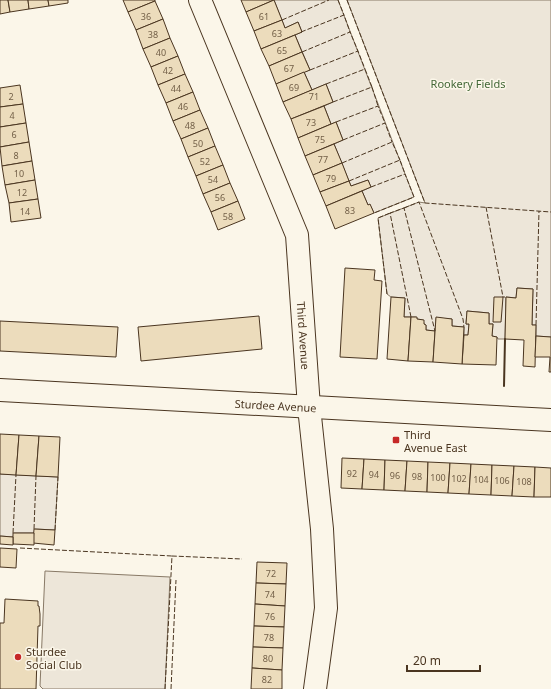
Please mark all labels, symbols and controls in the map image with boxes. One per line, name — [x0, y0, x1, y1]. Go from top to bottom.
house number: 36 — [141, 10, 151, 23]
house number: 61 — [259, 10, 269, 23]
house number: 63 — [272, 27, 282, 40]
house number: 38 — [148, 28, 158, 41]
house number: 65 — [277, 44, 287, 57]
house number: 40 — [156, 46, 166, 59]
house number: 67 — [284, 62, 294, 75]
house number: 42 — [163, 64, 173, 77]
park label: Rookery Fields — [431, 76, 505, 91]
house number: 69 — [289, 81, 299, 94]
house number: 44 — [171, 82, 181, 95]
house number: 2 — [8, 90, 14, 103]
house number: 71 — [309, 90, 319, 103]
house number: 46 — [178, 100, 188, 113]
house number: 4 — [9, 109, 15, 122]
house number: 73 — [306, 116, 316, 129]
house number: 48 — [185, 119, 195, 132]
house number: 6 — [11, 128, 17, 141]
house number: 75 — [315, 133, 325, 146]
house number: 50 — [193, 137, 203, 150]
house number: 8 — [13, 149, 19, 162]
house number: 77 — [318, 153, 328, 166]
house number: 52 — [200, 155, 210, 168]
house number: 10 — [14, 167, 24, 180]
house number: 79 — [326, 172, 336, 185]
house number: 54 — [208, 173, 218, 186]
house number: 12 — [17, 186, 27, 199]
house number: 56 — [215, 191, 225, 204]
house number: 83 — [345, 204, 355, 217]
house number: 14 — [20, 205, 30, 218]
house number: 58 — [223, 210, 233, 223]
street label: Third Avenue — [294, 301, 314, 370]
street label: Sturdee Avenue — [234, 395, 317, 415]
place label: Third Avenue East — [404, 427, 467, 455]
marker: Third Avenue East — [391, 435, 401, 445]
house number: 92 — [347, 467, 357, 480]
house number: 94 — [369, 468, 379, 481]
house number: 96 — [390, 469, 400, 482]
house number: 98 — [412, 470, 422, 483]
house number: 100 — [430, 471, 446, 484]
house number: 102 — [451, 472, 467, 485]
house number: 104 — [473, 473, 489, 486]
house number: 106 — [494, 474, 510, 487]
house number: 108 — [516, 475, 532, 488]
house number: 72 — [266, 567, 276, 580]
house number: 74 — [265, 588, 275, 601]
house number: 76 — [265, 610, 275, 623]
house number: 78 — [264, 631, 274, 644]
place label: Sturdee Social Club — [26, 644, 82, 672]
scale bar — [407, 647, 480, 673]
marker: Sturdee Social Club — [13, 652, 23, 662]
house number: 80 — [263, 652, 273, 665]
text: 20 m — [413, 652, 441, 669]
house number: 82 — [262, 673, 272, 686]

